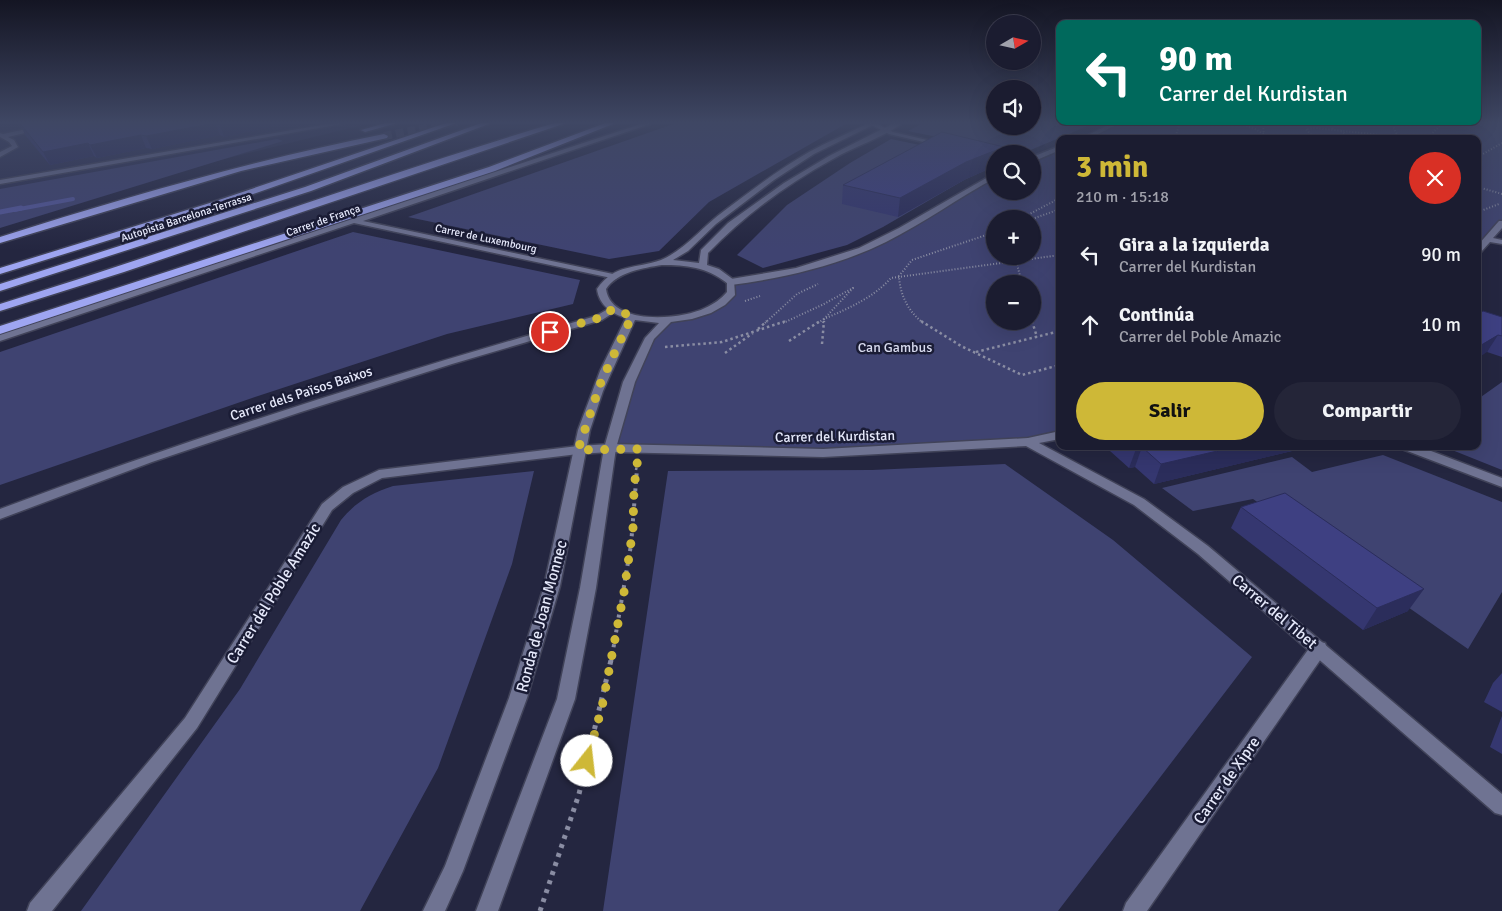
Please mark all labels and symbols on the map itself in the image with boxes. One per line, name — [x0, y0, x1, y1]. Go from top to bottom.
north arrow — [986, 15, 1041, 70]
street label: Autopista Barcelona-Terrassa — [119, 190, 254, 245]
street label: Carrer de França — [284, 202, 362, 239]
street label: Carrer de Luxembourg — [434, 221, 538, 256]
pin — [529, 311, 571, 353]
park label: Can Gambus — [858, 339, 932, 356]
street label: Carrer dels Països Baixos — [228, 362, 374, 425]
street label: Carrer del Kurdistan — [775, 427, 895, 446]
street label: Carrer del Poble Amazic — [222, 519, 325, 668]
street label: Ronda de Joan Monnec — [512, 538, 572, 695]
street label: Carrer del Tibet — [1228, 570, 1322, 654]
street label: Carrer de Xipre — [1189, 733, 1264, 828]
position arrow — [560, 734, 612, 786]

